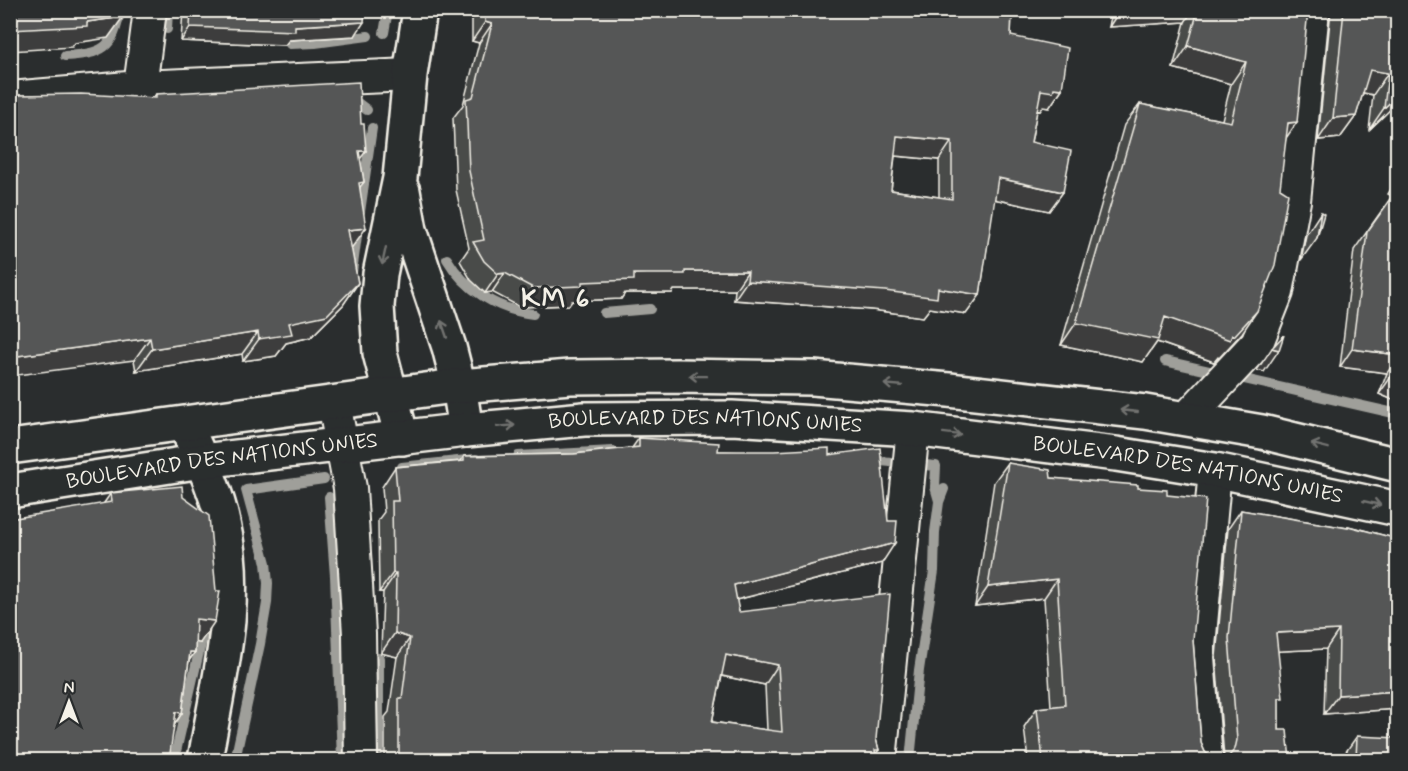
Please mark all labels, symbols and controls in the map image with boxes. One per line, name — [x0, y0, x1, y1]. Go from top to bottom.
one-way arrow — [378, 245, 389, 265]
district label: KM 6 — [521, 282, 591, 317]
one-way arrow — [437, 320, 448, 339]
one-way arrow — [689, 370, 709, 382]
one-way arrow — [884, 379, 903, 390]
street label: BOULEVARD DES NATIONS UNIES — [547, 404, 863, 440]
one-way arrow — [1119, 405, 1139, 416]
one-way arrow — [495, 420, 515, 431]
street label: BOULEVARD DES NATIONS UNIES — [64, 426, 379, 496]
one-way arrow — [941, 428, 961, 439]
street label: BOULEVARD DES NATIONS UNIES — [1031, 430, 1345, 511]
one-way arrow — [1311, 439, 1330, 451]
one-way arrow — [1362, 498, 1381, 509]
north arrow — [39, 672, 99, 732]
text: N — [64, 678, 74, 699]

